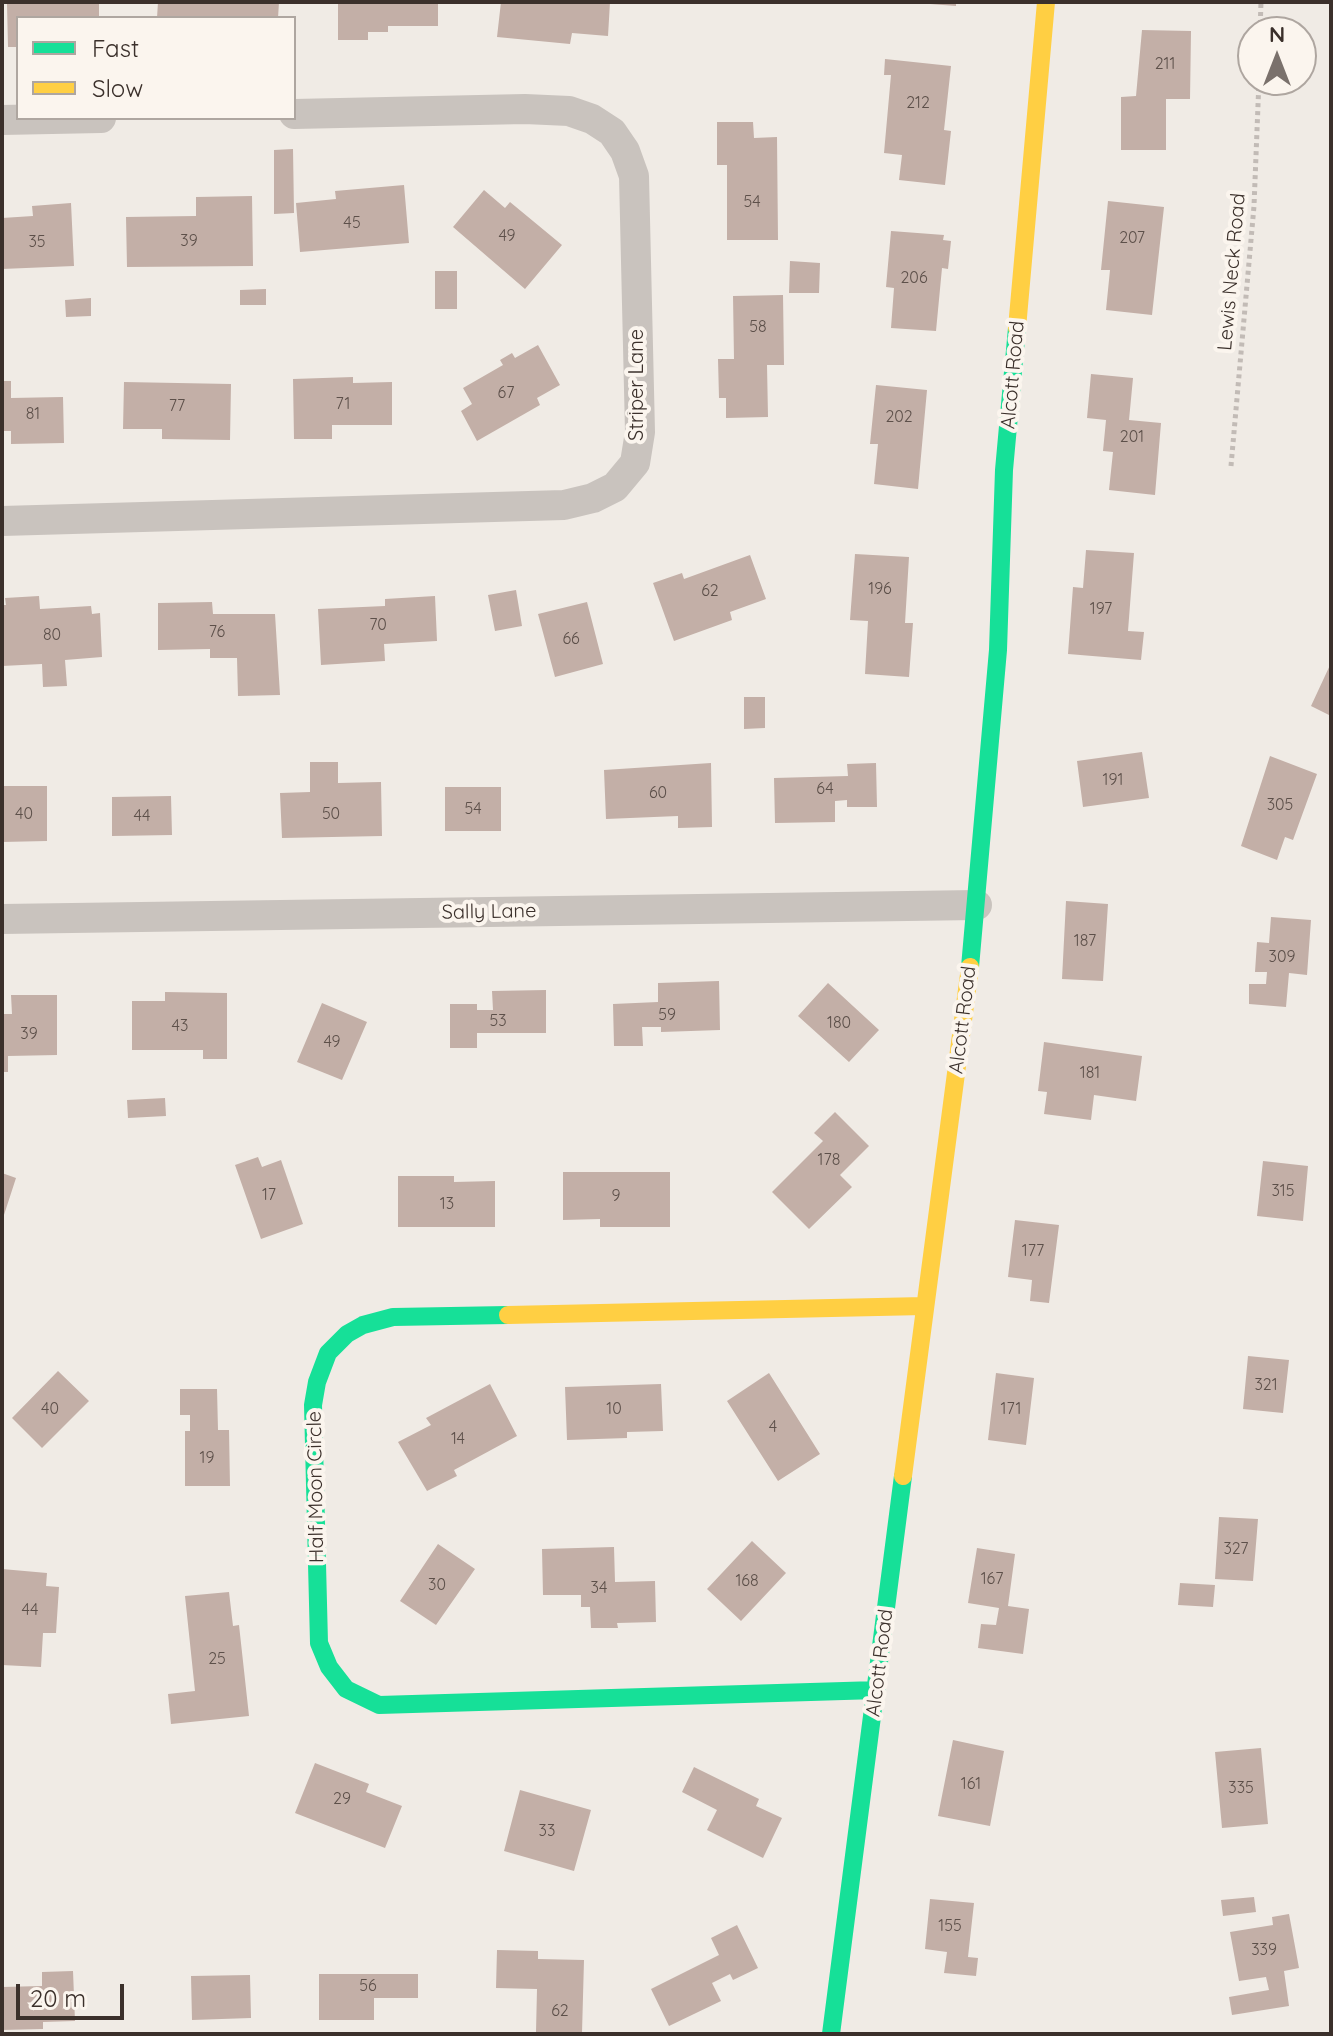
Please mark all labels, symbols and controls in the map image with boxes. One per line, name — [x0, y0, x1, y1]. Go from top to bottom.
legend — [16, 16, 296, 120]
north arrow — [1237, 16, 1317, 96]
text: N — [1269, 20, 1285, 48]
text: Fast — [92, 33, 139, 63]
house number: 211 — [1155, 54, 1175, 74]
text: Slow — [92, 73, 143, 103]
house number: 212 — [906, 93, 930, 113]
house number: 54 — [743, 192, 761, 212]
street label: Lewis Neck Road — [1213, 192, 1251, 352]
house number: 45 — [343, 213, 361, 233]
house number: 49 — [498, 226, 516, 246]
house number: 207 — [1119, 228, 1145, 248]
house number: 39 — [180, 231, 198, 251]
house number: 35 — [28, 232, 46, 252]
house number: 206 — [901, 268, 927, 288]
house number: 58 — [749, 317, 767, 337]
street label: Alcott Road — [996, 320, 1030, 430]
street label: Striper Lane — [625, 329, 649, 441]
house number: 67 — [498, 383, 514, 403]
house number: 71 — [336, 394, 350, 414]
house number: 77 — [169, 396, 185, 416]
house number: 81 — [26, 404, 40, 424]
house number: 202 — [885, 407, 913, 427]
house number: 201 — [1120, 427, 1144, 447]
house number: 196 — [868, 579, 892, 599]
house number: 62 — [701, 581, 719, 601]
house number: 197 — [1090, 599, 1112, 619]
house number: 70 — [369, 615, 387, 635]
house number: 76 — [209, 622, 225, 642]
house number: 80 — [43, 625, 61, 645]
house number: 66 — [562, 629, 580, 649]
house number: 191 — [1103, 770, 1123, 790]
house number: 64 — [816, 779, 834, 799]
house number: 60 — [649, 783, 667, 803]
house number: 305 — [1267, 795, 1293, 815]
house number: 54 — [464, 799, 482, 819]
house number: 40 — [15, 804, 33, 824]
house number: 50 — [322, 804, 340, 824]
house number: 44 — [134, 806, 150, 826]
street label: Sally Lane — [441, 899, 537, 925]
house number: 187 — [1074, 931, 1096, 951]
house number: 309 — [1269, 947, 1295, 967]
street label: Alcott Road — [944, 965, 982, 1075]
house number: 59 — [658, 1005, 676, 1025]
house number: 53 — [489, 1011, 507, 1031]
house number: 180 — [827, 1013, 851, 1033]
house number: 43 — [172, 1016, 188, 1036]
house number: 39 — [20, 1024, 38, 1044]
house number: 49 — [323, 1032, 341, 1052]
house number: 181 — [1080, 1063, 1100, 1083]
house number: 178 — [818, 1150, 840, 1170]
house number: 315 — [1271, 1181, 1295, 1201]
house number: 17 — [262, 1185, 276, 1205]
house number: 9 — [612, 1186, 620, 1206]
house number: 13 — [440, 1194, 454, 1214]
house number: 177 — [1022, 1241, 1044, 1261]
house number: 321 — [1254, 1375, 1278, 1395]
house number: 40 — [41, 1399, 59, 1419]
house number: 10 — [606, 1399, 622, 1419]
house number: 171 — [1001, 1399, 1021, 1419]
street label: Half Moon Circle — [303, 1411, 329, 1563]
house number: 4 — [769, 1417, 777, 1437]
house number: 14 — [451, 1429, 465, 1449]
house number: 19 — [200, 1448, 214, 1468]
house number: 327 — [1223, 1539, 1249, 1559]
house number: 167 — [981, 1569, 1003, 1589]
house number: 168 — [735, 1571, 759, 1591]
house number: 30 — [428, 1575, 446, 1595]
house number: 34 — [591, 1578, 607, 1598]
house number: 44 — [22, 1600, 38, 1620]
street label: Alcott Road — [861, 1608, 899, 1718]
house number: 25 — [208, 1649, 226, 1669]
house number: 161 — [961, 1774, 981, 1794]
house number: 335 — [1228, 1778, 1254, 1798]
house number: 29 — [333, 1789, 351, 1809]
house number: 33 — [539, 1821, 555, 1841]
house number: 155 — [938, 1916, 962, 1936]
house number: 339 — [1251, 1940, 1277, 1960]
scale bar — [20, 1968, 128, 2018]
house number: 56 — [359, 1976, 377, 1996]
text: 20 m — [30, 1983, 86, 2013]
house number: 62 — [551, 2001, 569, 2021]

